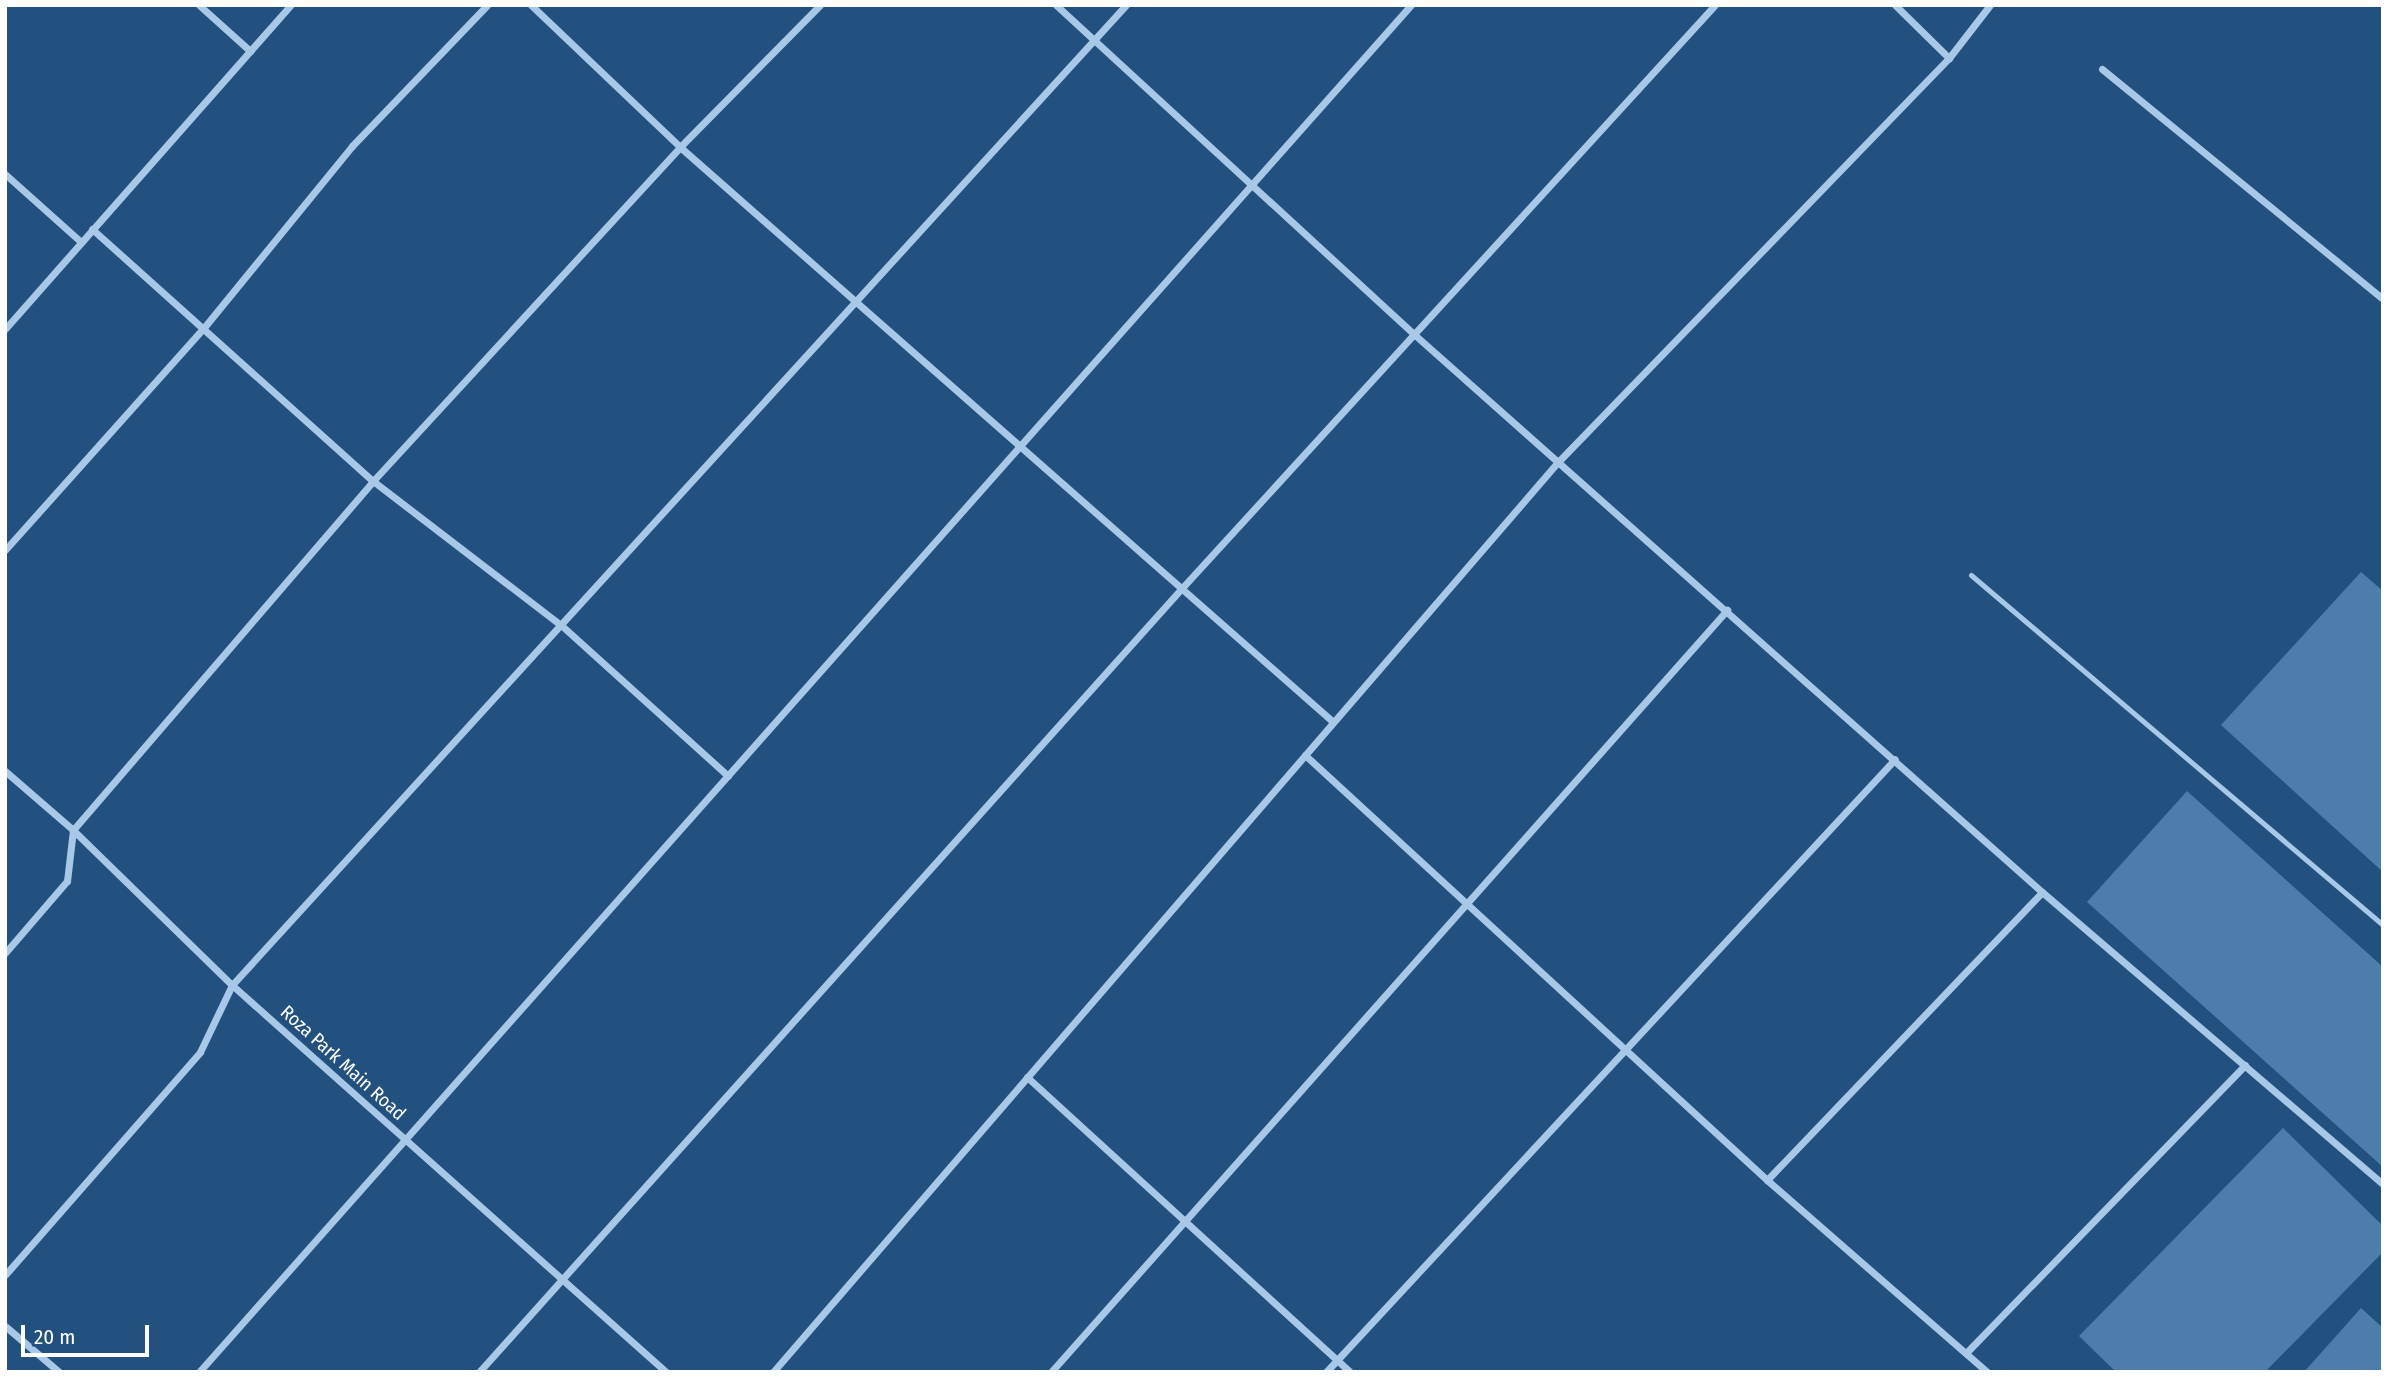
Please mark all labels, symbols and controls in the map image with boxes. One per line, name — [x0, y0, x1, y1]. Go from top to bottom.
street label: Roza Park Main Road — [276, 1001, 410, 1125]
scale bar — [24, 1310, 152, 1354]
text: 20 m — [34, 1324, 75, 1350]

